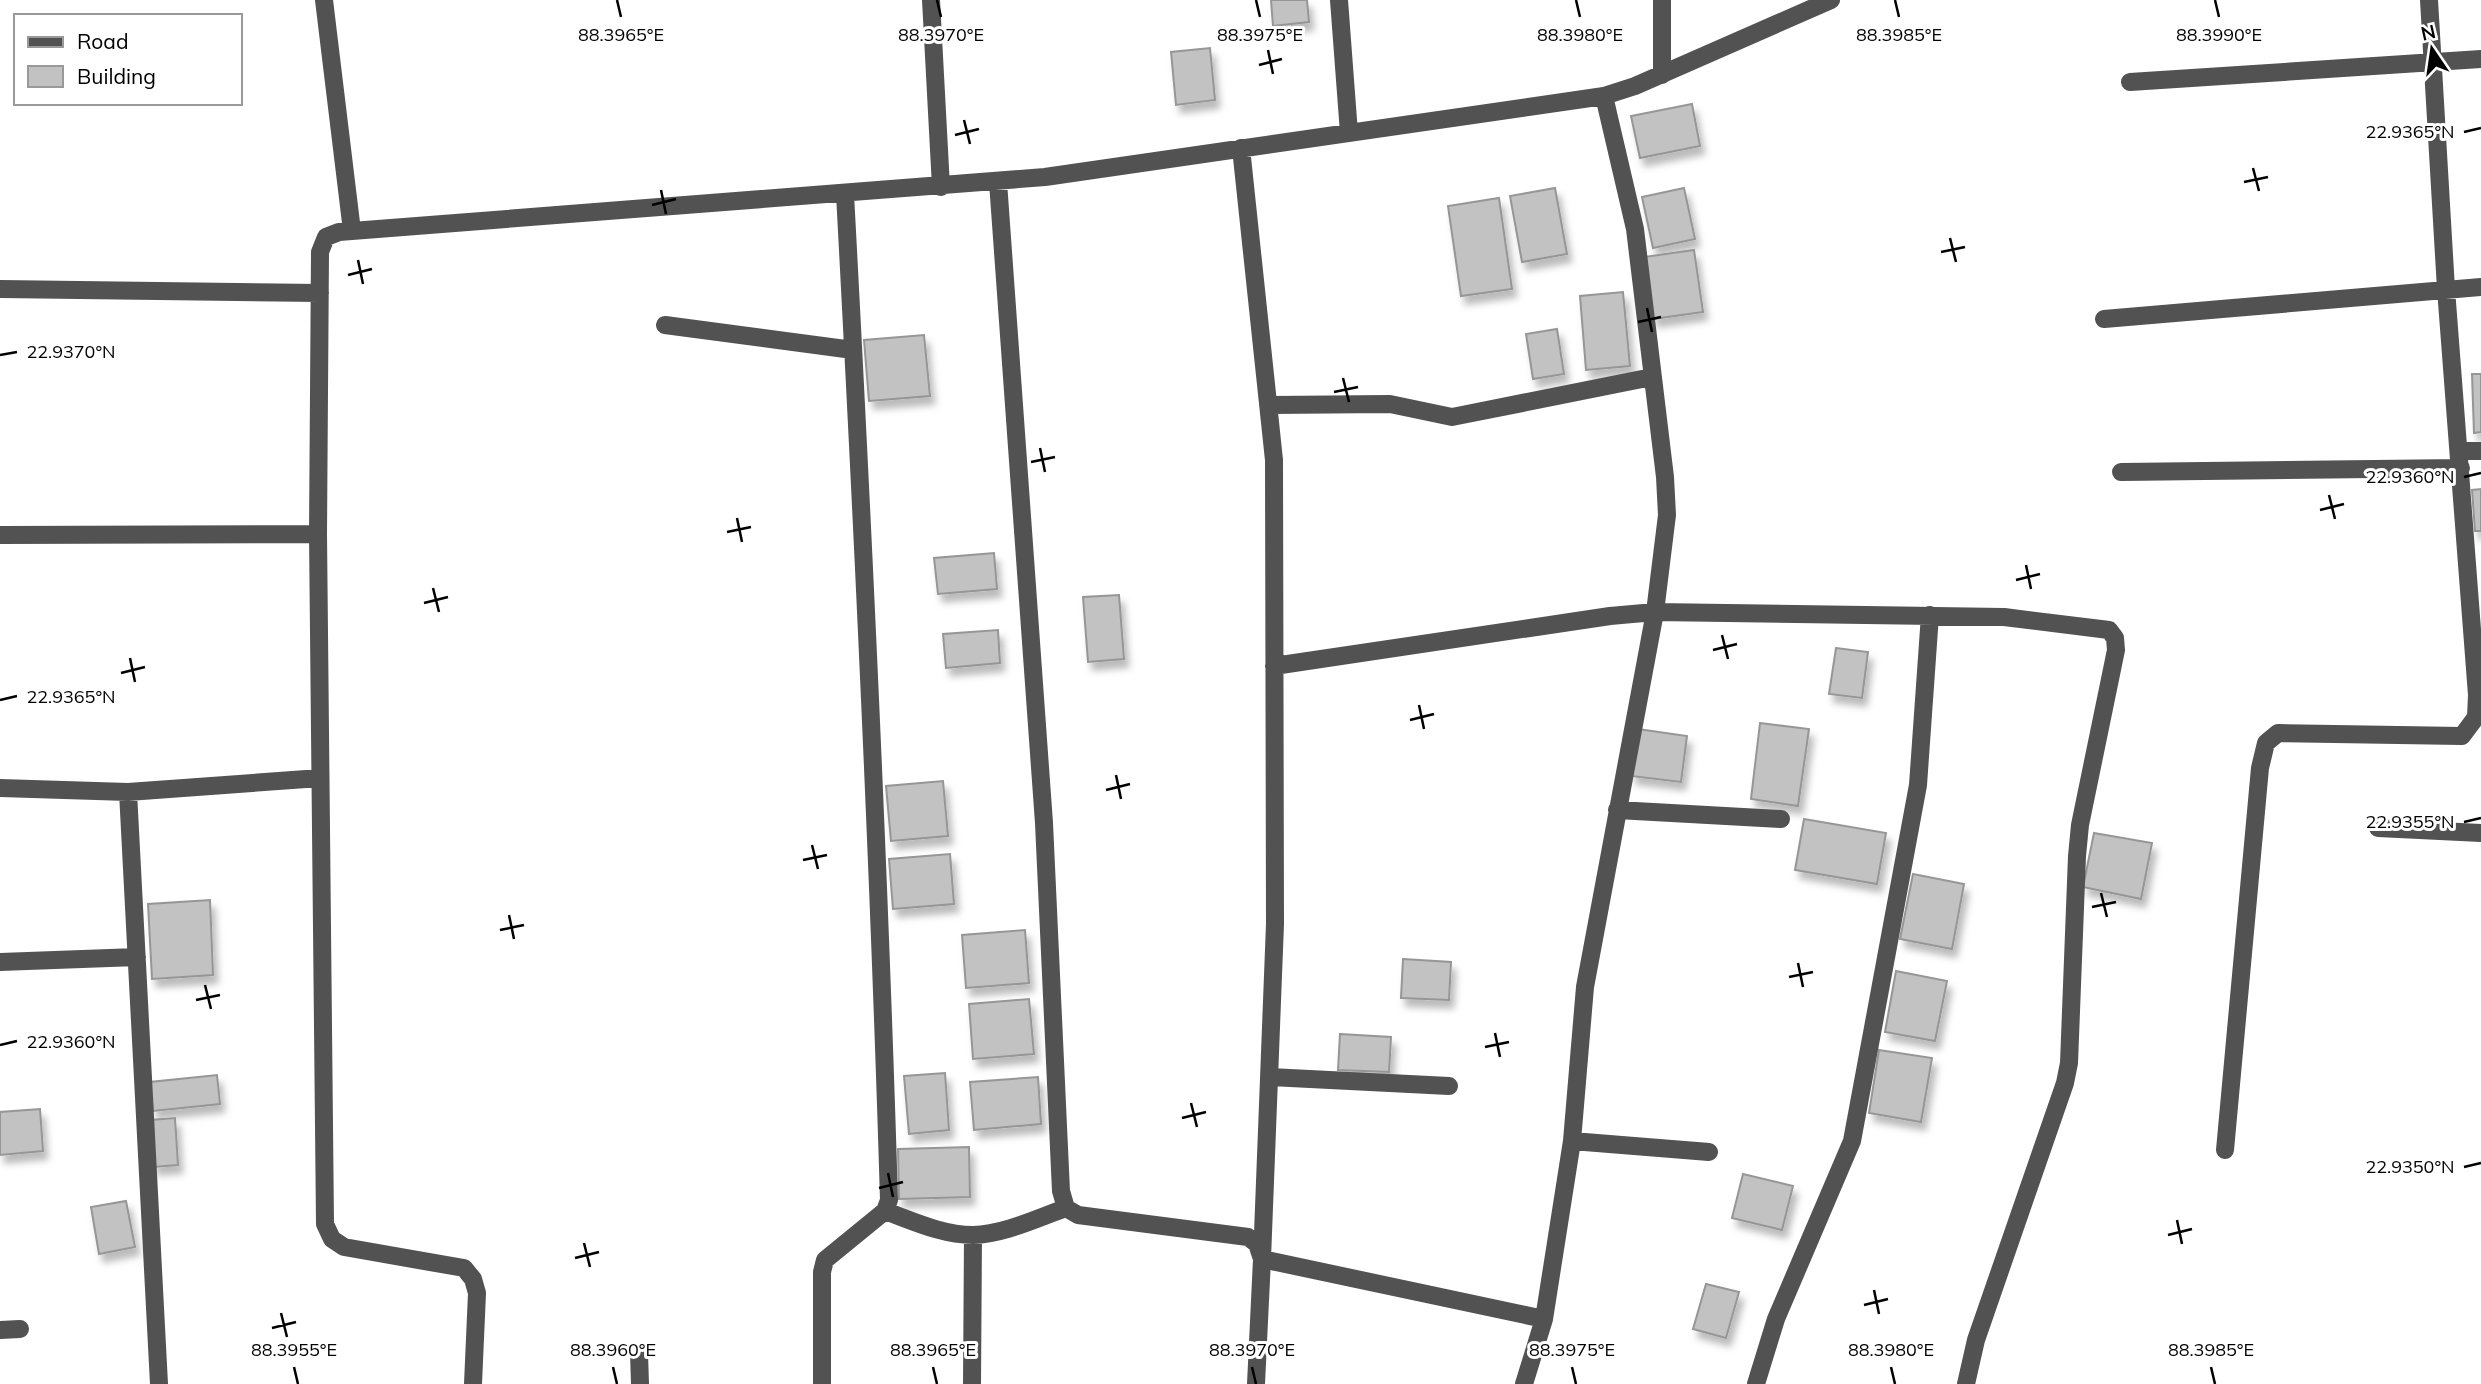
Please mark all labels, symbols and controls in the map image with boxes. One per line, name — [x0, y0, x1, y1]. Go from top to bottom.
legend — [14, 14, 242, 105]
north arrow — [2397, 14, 2467, 84]
text: N — [2418, 19, 2438, 46]
text: 88.3965°E — [578, 23, 664, 46]
text: 88.3970°E — [898, 23, 984, 46]
text: 88.3975°E — [1217, 23, 1303, 46]
text: 88.3980°E — [1537, 23, 1623, 46]
text: 88.3985°E — [1856, 23, 1942, 46]
text: 88.3990°E — [2176, 23, 2262, 46]
text: Road — [77, 28, 128, 54]
text: Building — [77, 63, 156, 89]
text: 22.9365°N — [2365, 120, 2455, 143]
text: 22.9370°N — [26, 340, 116, 363]
text: 22.9360°N — [2365, 465, 2455, 488]
text: 22.9365°N — [26, 685, 116, 708]
text: 22.9355°N — [2365, 810, 2455, 833]
text: 22.9360°N — [26, 1030, 116, 1053]
text: 22.9350°N — [2365, 1155, 2455, 1178]
text: 88.3955°E — [251, 1338, 337, 1361]
text: 88.3960°E — [570, 1338, 656, 1361]
text: 88.3965°E — [890, 1338, 976, 1361]
text: 88.3970°E — [1209, 1338, 1295, 1361]
text: 88.3975°E — [1529, 1338, 1615, 1361]
text: 88.3980°E — [1848, 1338, 1934, 1361]
text: 88.3985°E — [2168, 1338, 2254, 1361]

